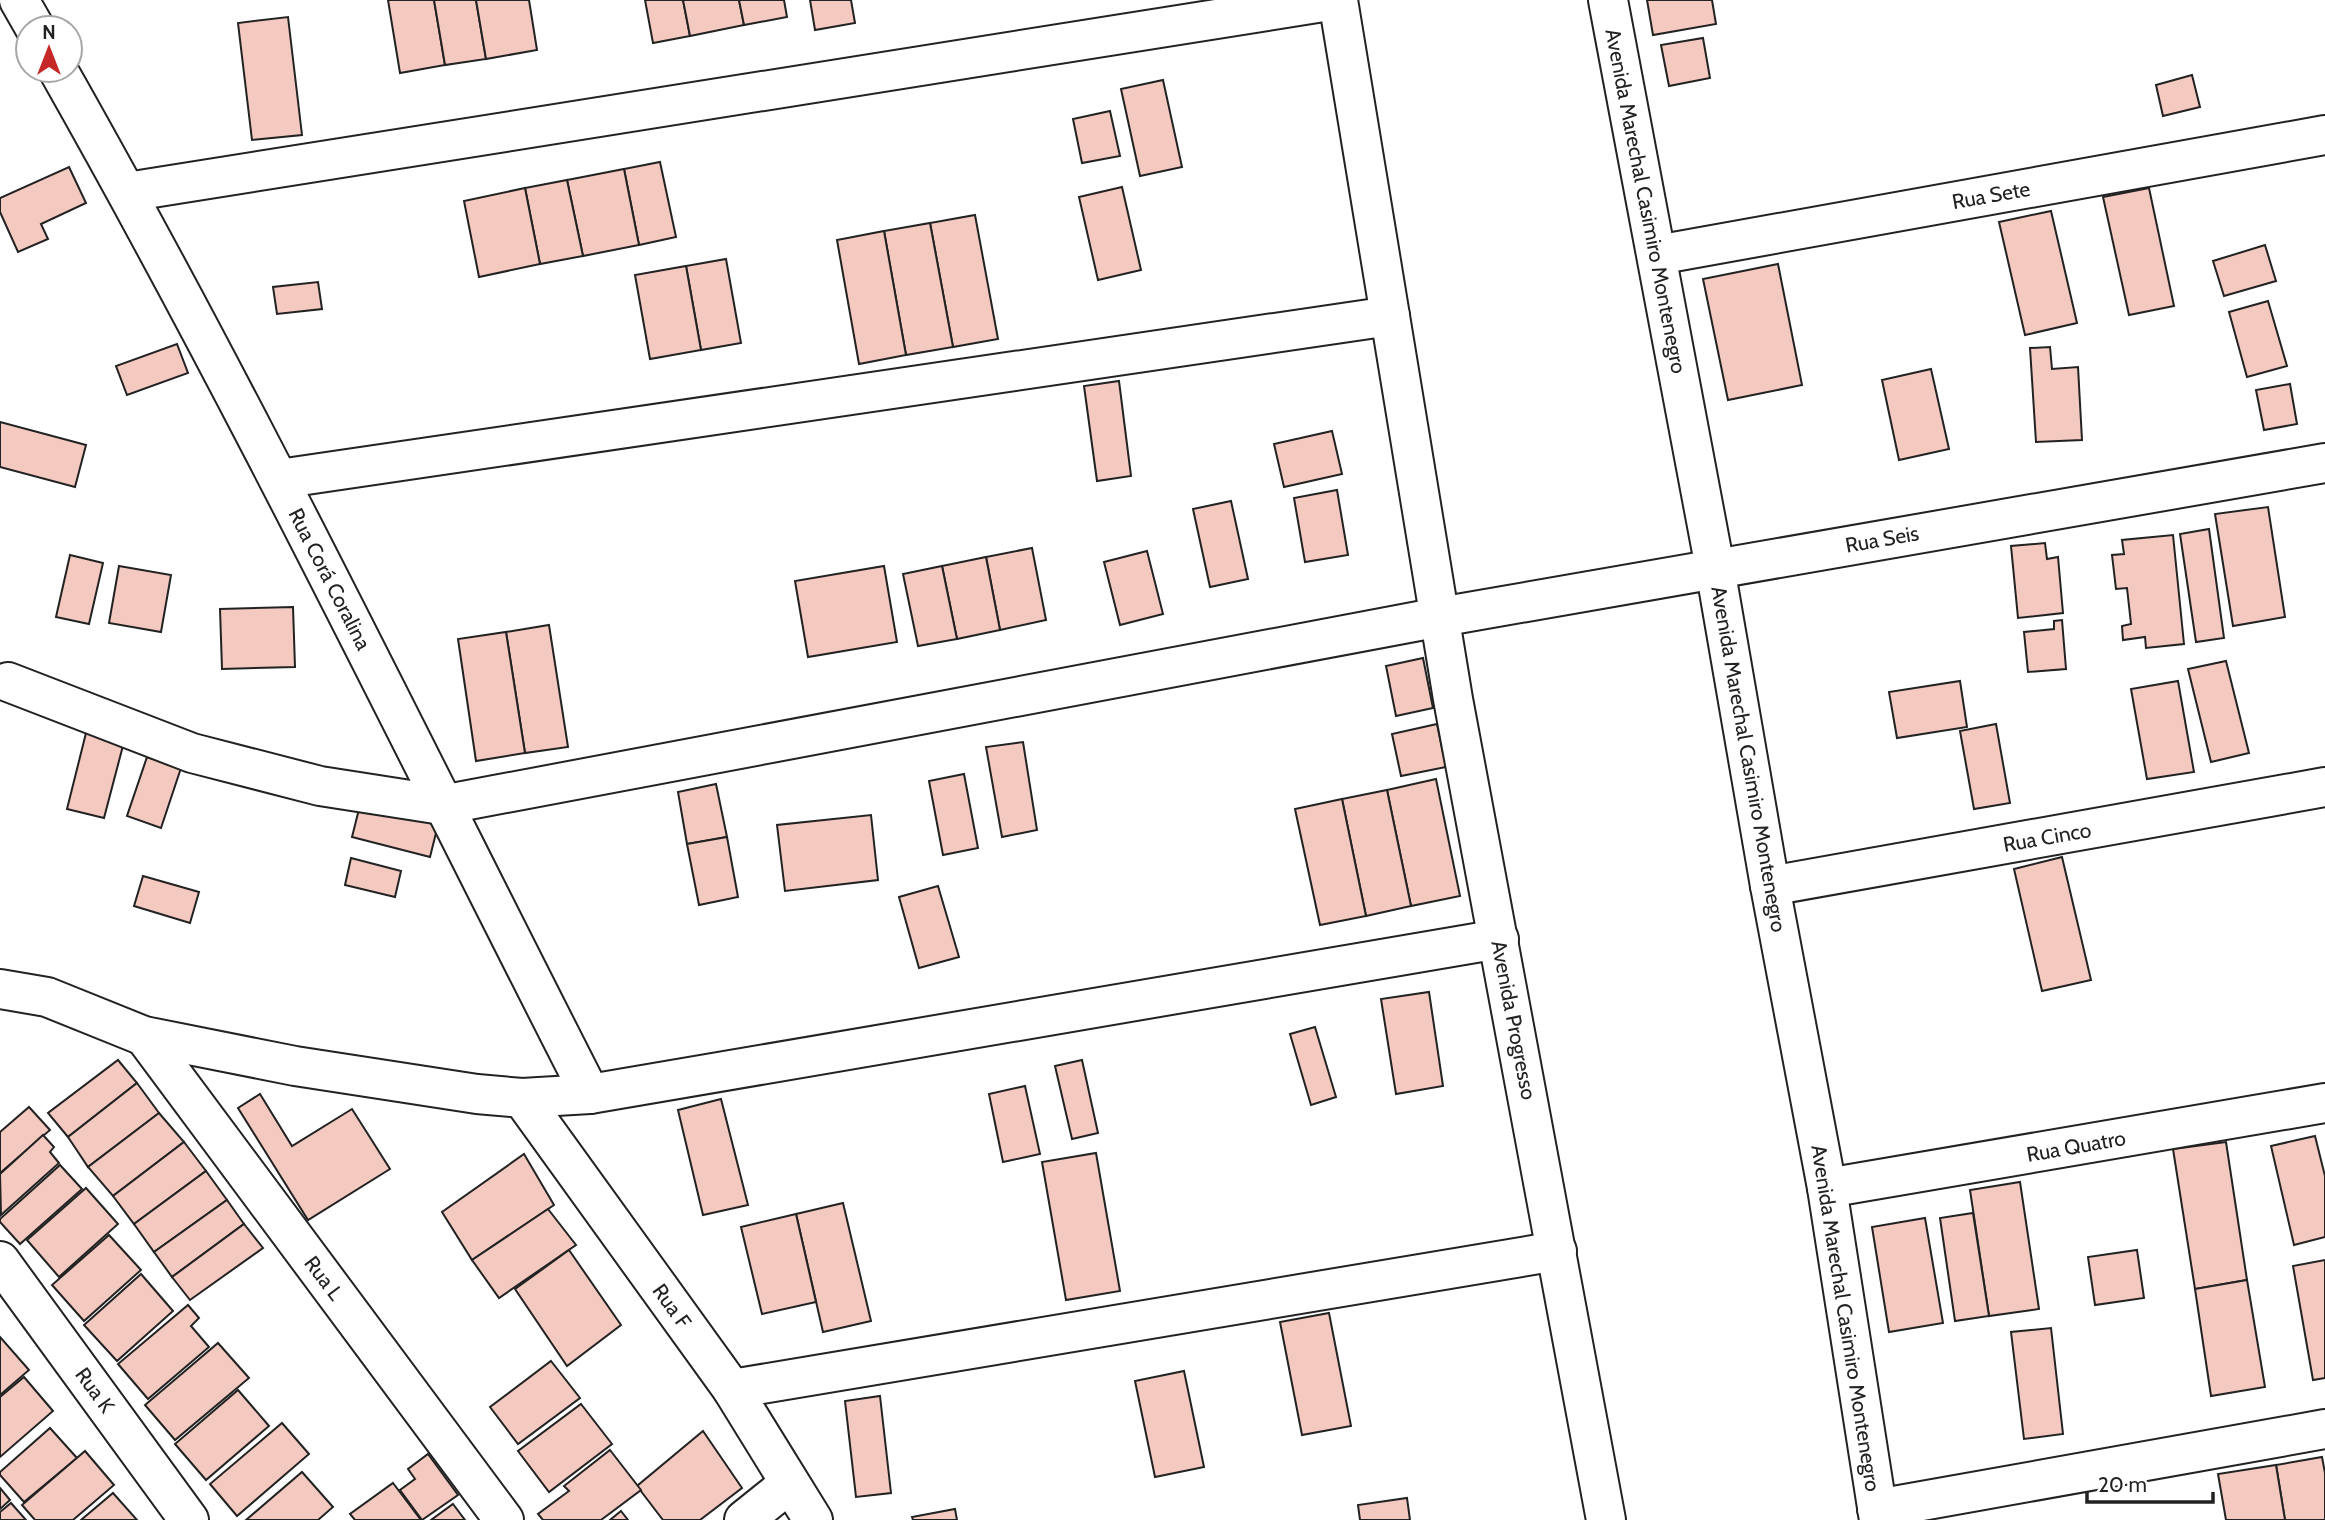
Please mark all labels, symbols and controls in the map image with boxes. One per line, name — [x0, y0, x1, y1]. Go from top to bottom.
north arrow — [14, 14, 84, 84]
text: N — [42, 21, 56, 44]
street label: Avenida Marechal Casimiro Montenegro — [1600, 26, 1692, 376]
street label: Rua Sete — [1950, 176, 2032, 214]
street label: Rua Corá Coralina — [284, 504, 376, 654]
street label: Rua Seis — [1843, 520, 1921, 558]
street label: Avenida Marechal Casimiro Montenegro — [1706, 584, 1792, 934]
street label: Rua Cinco — [2001, 817, 2093, 857]
street label: Avenida Progresso — [1486, 938, 1542, 1102]
street label: Rua Quatro — [2025, 1125, 2127, 1167]
street label: Avenida Marechal Casimiro Montenegro — [1806, 1143, 1886, 1493]
street label: Rua L — [299, 1251, 349, 1305]
street label: Rua F — [647, 1279, 697, 1333]
street label: Rua K — [70, 1362, 120, 1418]
scale bar — [2087, 1460, 2213, 1504]
text: 20 m — [2098, 1472, 2147, 1497]

